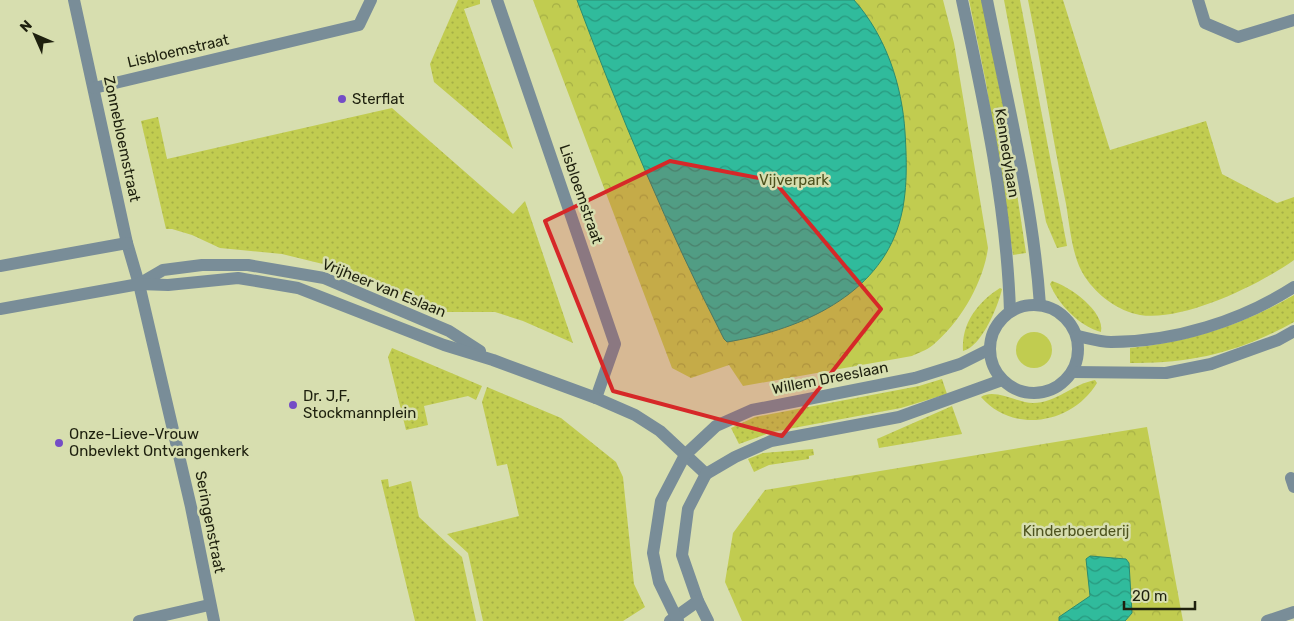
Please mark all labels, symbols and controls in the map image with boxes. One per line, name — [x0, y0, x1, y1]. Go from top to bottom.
north arrow — [10, 10, 60, 60]
text: N — [17, 17, 36, 36]
street label: Lisbloemstraat — [125, 30, 231, 71]
street label: Zonnebloemstraat — [100, 74, 144, 204]
place label: Sterflat — [352, 90, 405, 108]
marker: Sterflat — [336, 93, 348, 105]
street label: Kennedylaan — [991, 107, 1023, 199]
street label: Lisbloemstraat — [556, 142, 606, 246]
park label: Vijverpark — [759, 171, 829, 189]
street label: Vrijheer van Eslaan — [319, 255, 449, 321]
street label: Willem Dreeslaan — [770, 358, 890, 398]
place label: Dr. J,F, Stockmannplein — [303, 387, 416, 422]
marker: Dr. J,F, Stockmannplein — [287, 399, 299, 411]
place label: Onze-Lieve-Vrouw Onbevlekt Ontvangenkerk — [69, 425, 249, 460]
marker: Onze-Lieve-Vrouw Onbevlekt Ontvangenkerk — [53, 437, 65, 449]
street label: Seringenstraat — [191, 469, 229, 575]
park label: Kinderboerderij — [1023, 522, 1129, 540]
scale bar — [1124, 578, 1195, 610]
text: 20 m — [1132, 587, 1167, 605]

